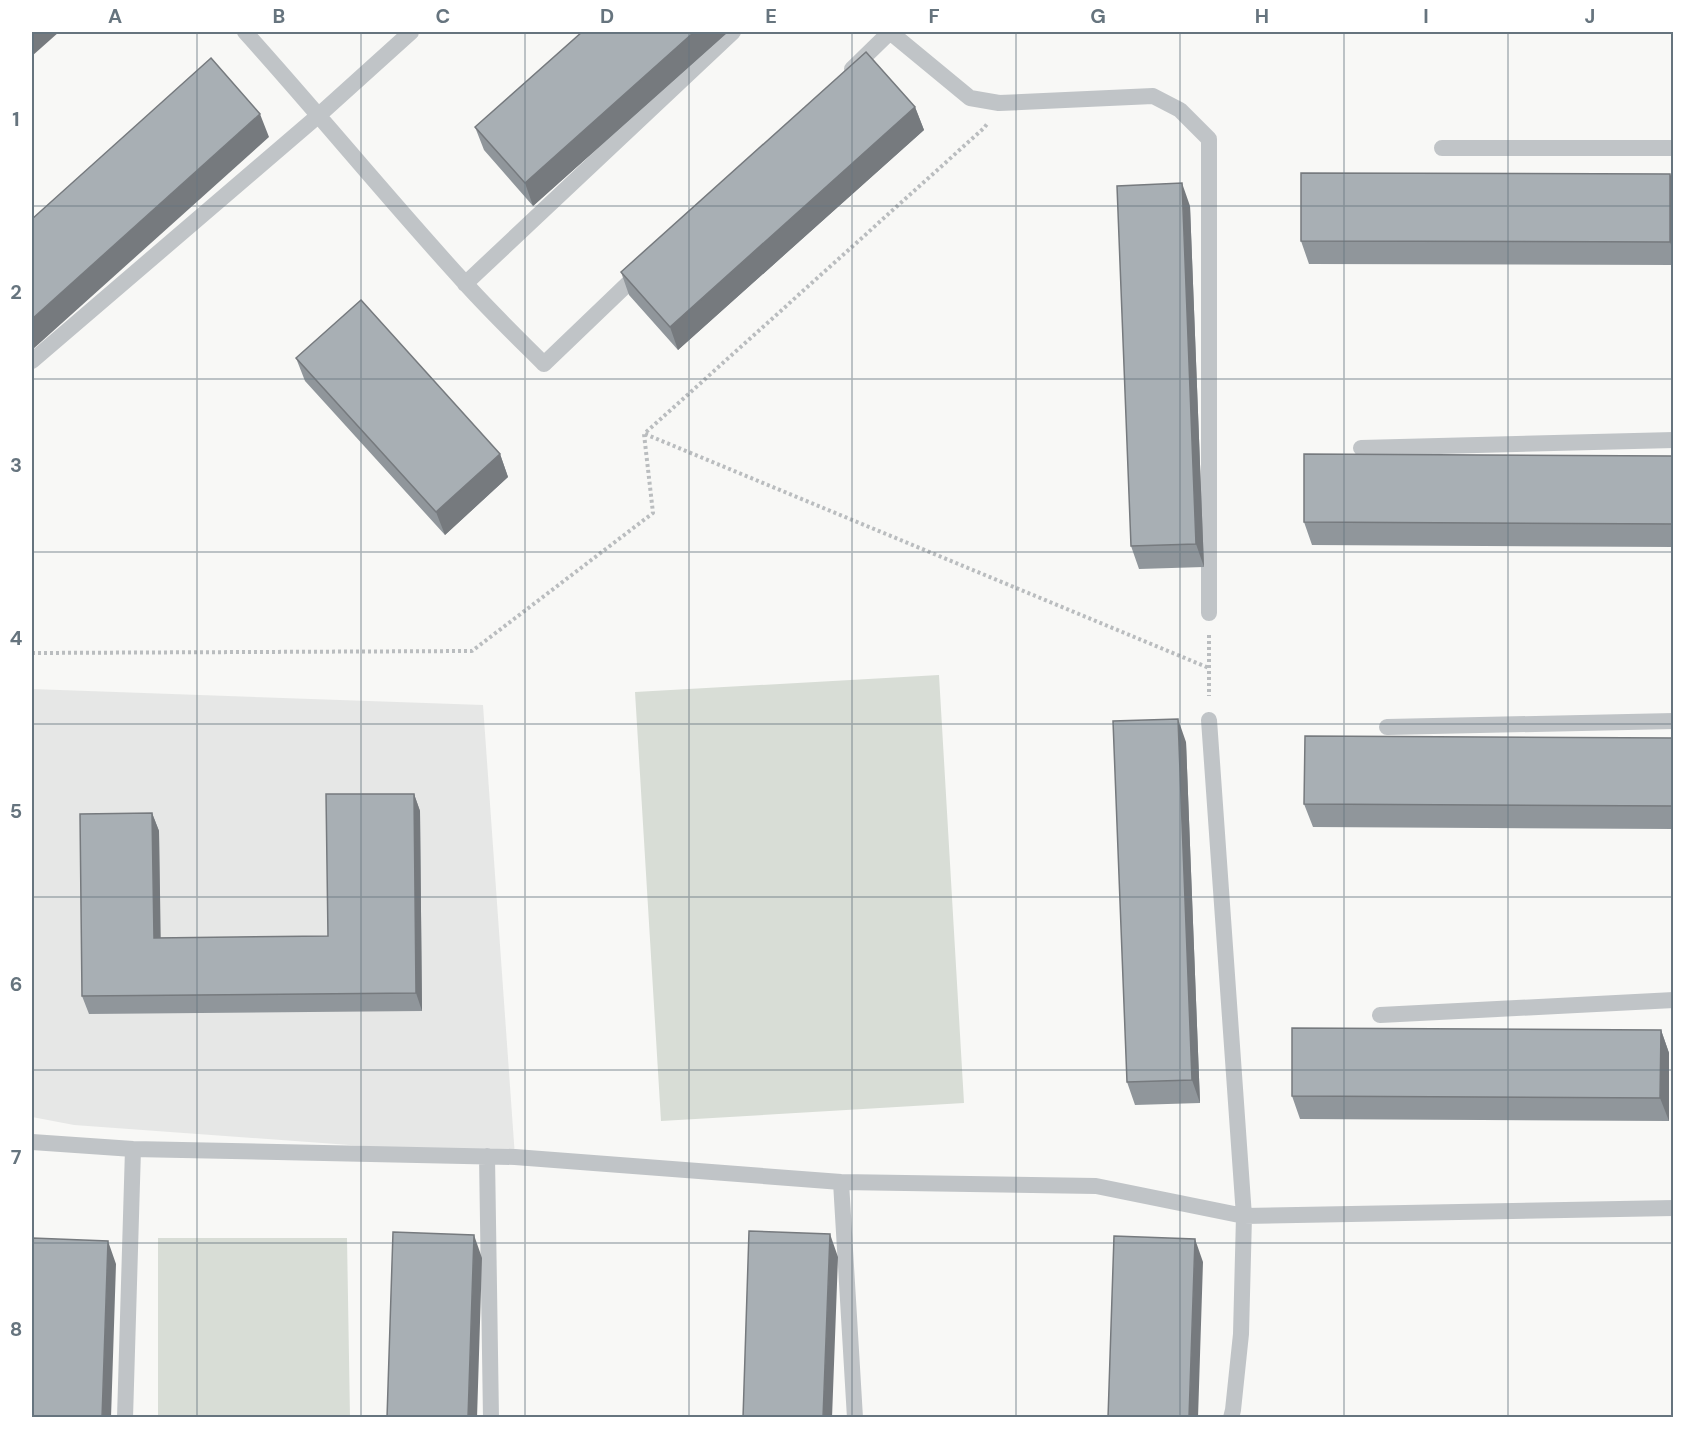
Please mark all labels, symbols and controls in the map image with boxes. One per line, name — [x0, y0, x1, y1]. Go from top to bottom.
text: A — [108, 3, 122, 29]
text: B — [273, 3, 285, 29]
text: C — [436, 3, 450, 29]
text: D — [600, 3, 614, 29]
text: E — [765, 3, 777, 29]
text: F — [928, 3, 940, 29]
text: G — [1090, 3, 1106, 29]
text: H — [1255, 3, 1269, 29]
text: I — [1423, 3, 1429, 29]
text: J — [1585, 3, 1595, 29]
text: 1 — [12, 106, 20, 132]
text: 2 — [10, 279, 22, 305]
text: 3 — [10, 452, 22, 478]
text: 4 — [10, 625, 23, 651]
text: 5 — [10, 798, 22, 824]
text: 6 — [10, 971, 22, 997]
text: 7 — [11, 1144, 22, 1170]
text: 8 — [10, 1316, 22, 1342]

